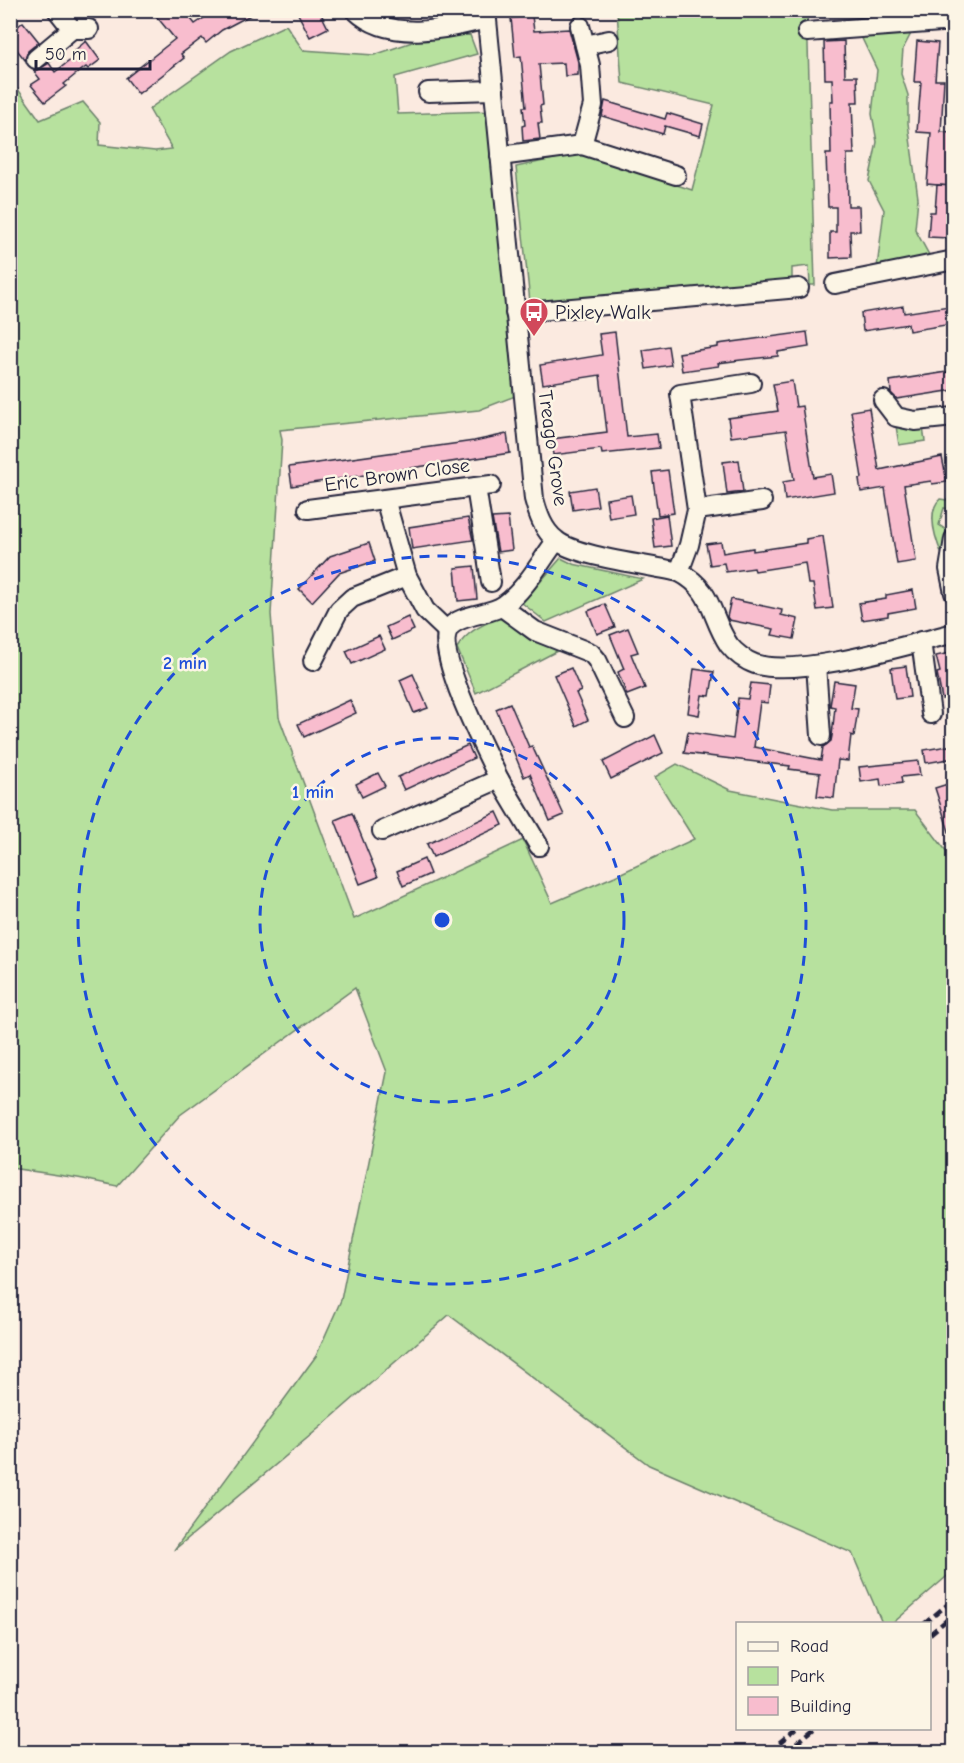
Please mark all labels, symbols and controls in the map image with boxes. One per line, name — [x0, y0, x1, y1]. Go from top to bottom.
scale bar — [36, 33, 150, 71]
text: 50 m — [45, 44, 87, 65]
bus stop icon: Pixley Walk — [518, 296, 550, 338]
place label: Pixley Walk — [555, 301, 651, 324]
street label: Treago Grove — [534, 389, 572, 507]
street label: Eric Brown Close — [323, 453, 471, 497]
text: 2 min — [163, 653, 207, 674]
text: 1 min — [292, 782, 334, 803]
centre of rings — [432, 910, 452, 930]
legend — [736, 1622, 931, 1730]
text: Road — [790, 1636, 829, 1657]
text: Park — [790, 1666, 825, 1687]
text: Building — [790, 1696, 852, 1717]

